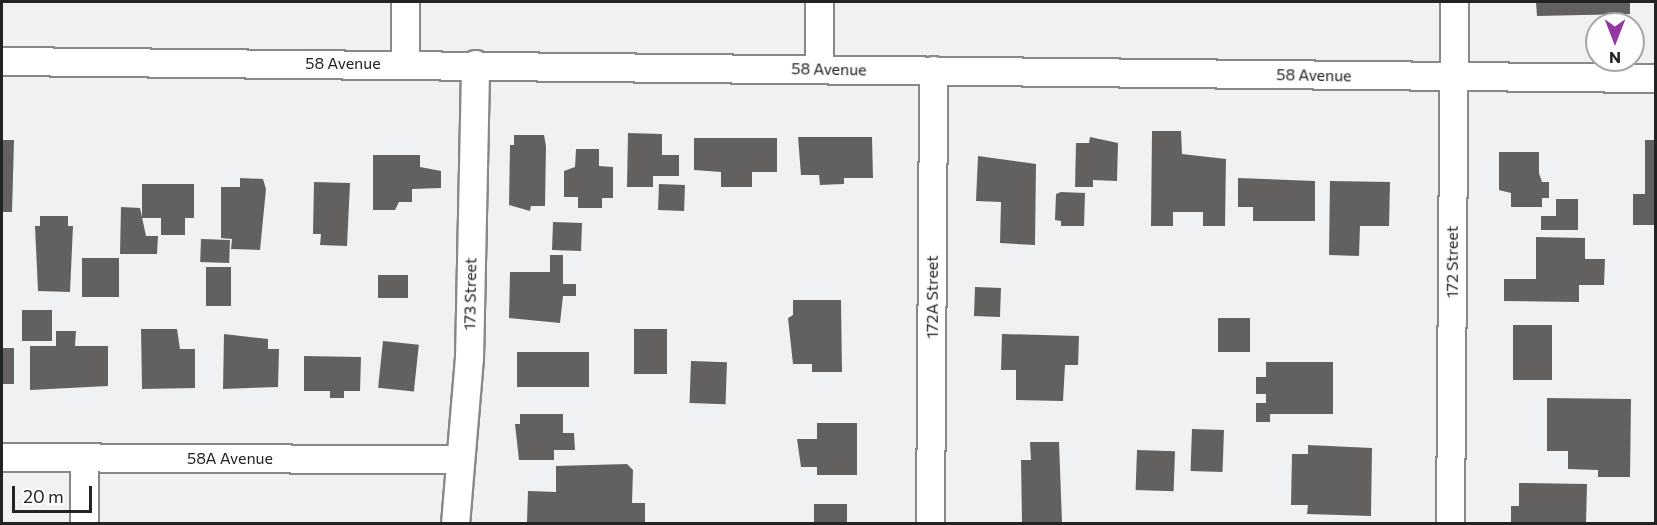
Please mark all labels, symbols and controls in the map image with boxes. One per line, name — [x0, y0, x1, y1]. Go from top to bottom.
north arrow — [1585, 12, 1645, 72]
text: N — [1609, 49, 1621, 68]
street label: 58 Avenue — [305, 53, 381, 73]
street label: 58 Avenue — [791, 59, 867, 79]
street label: 58 Avenue — [1276, 65, 1352, 85]
street label: 172 Street — [1442, 226, 1462, 298]
street label: 172A Street — [922, 255, 942, 339]
street label: 173 Street — [460, 257, 480, 331]
street label: 58A Avenue — [187, 448, 273, 468]
scale bar — [15, 474, 94, 512]
text: 20 m — [23, 485, 64, 507]

